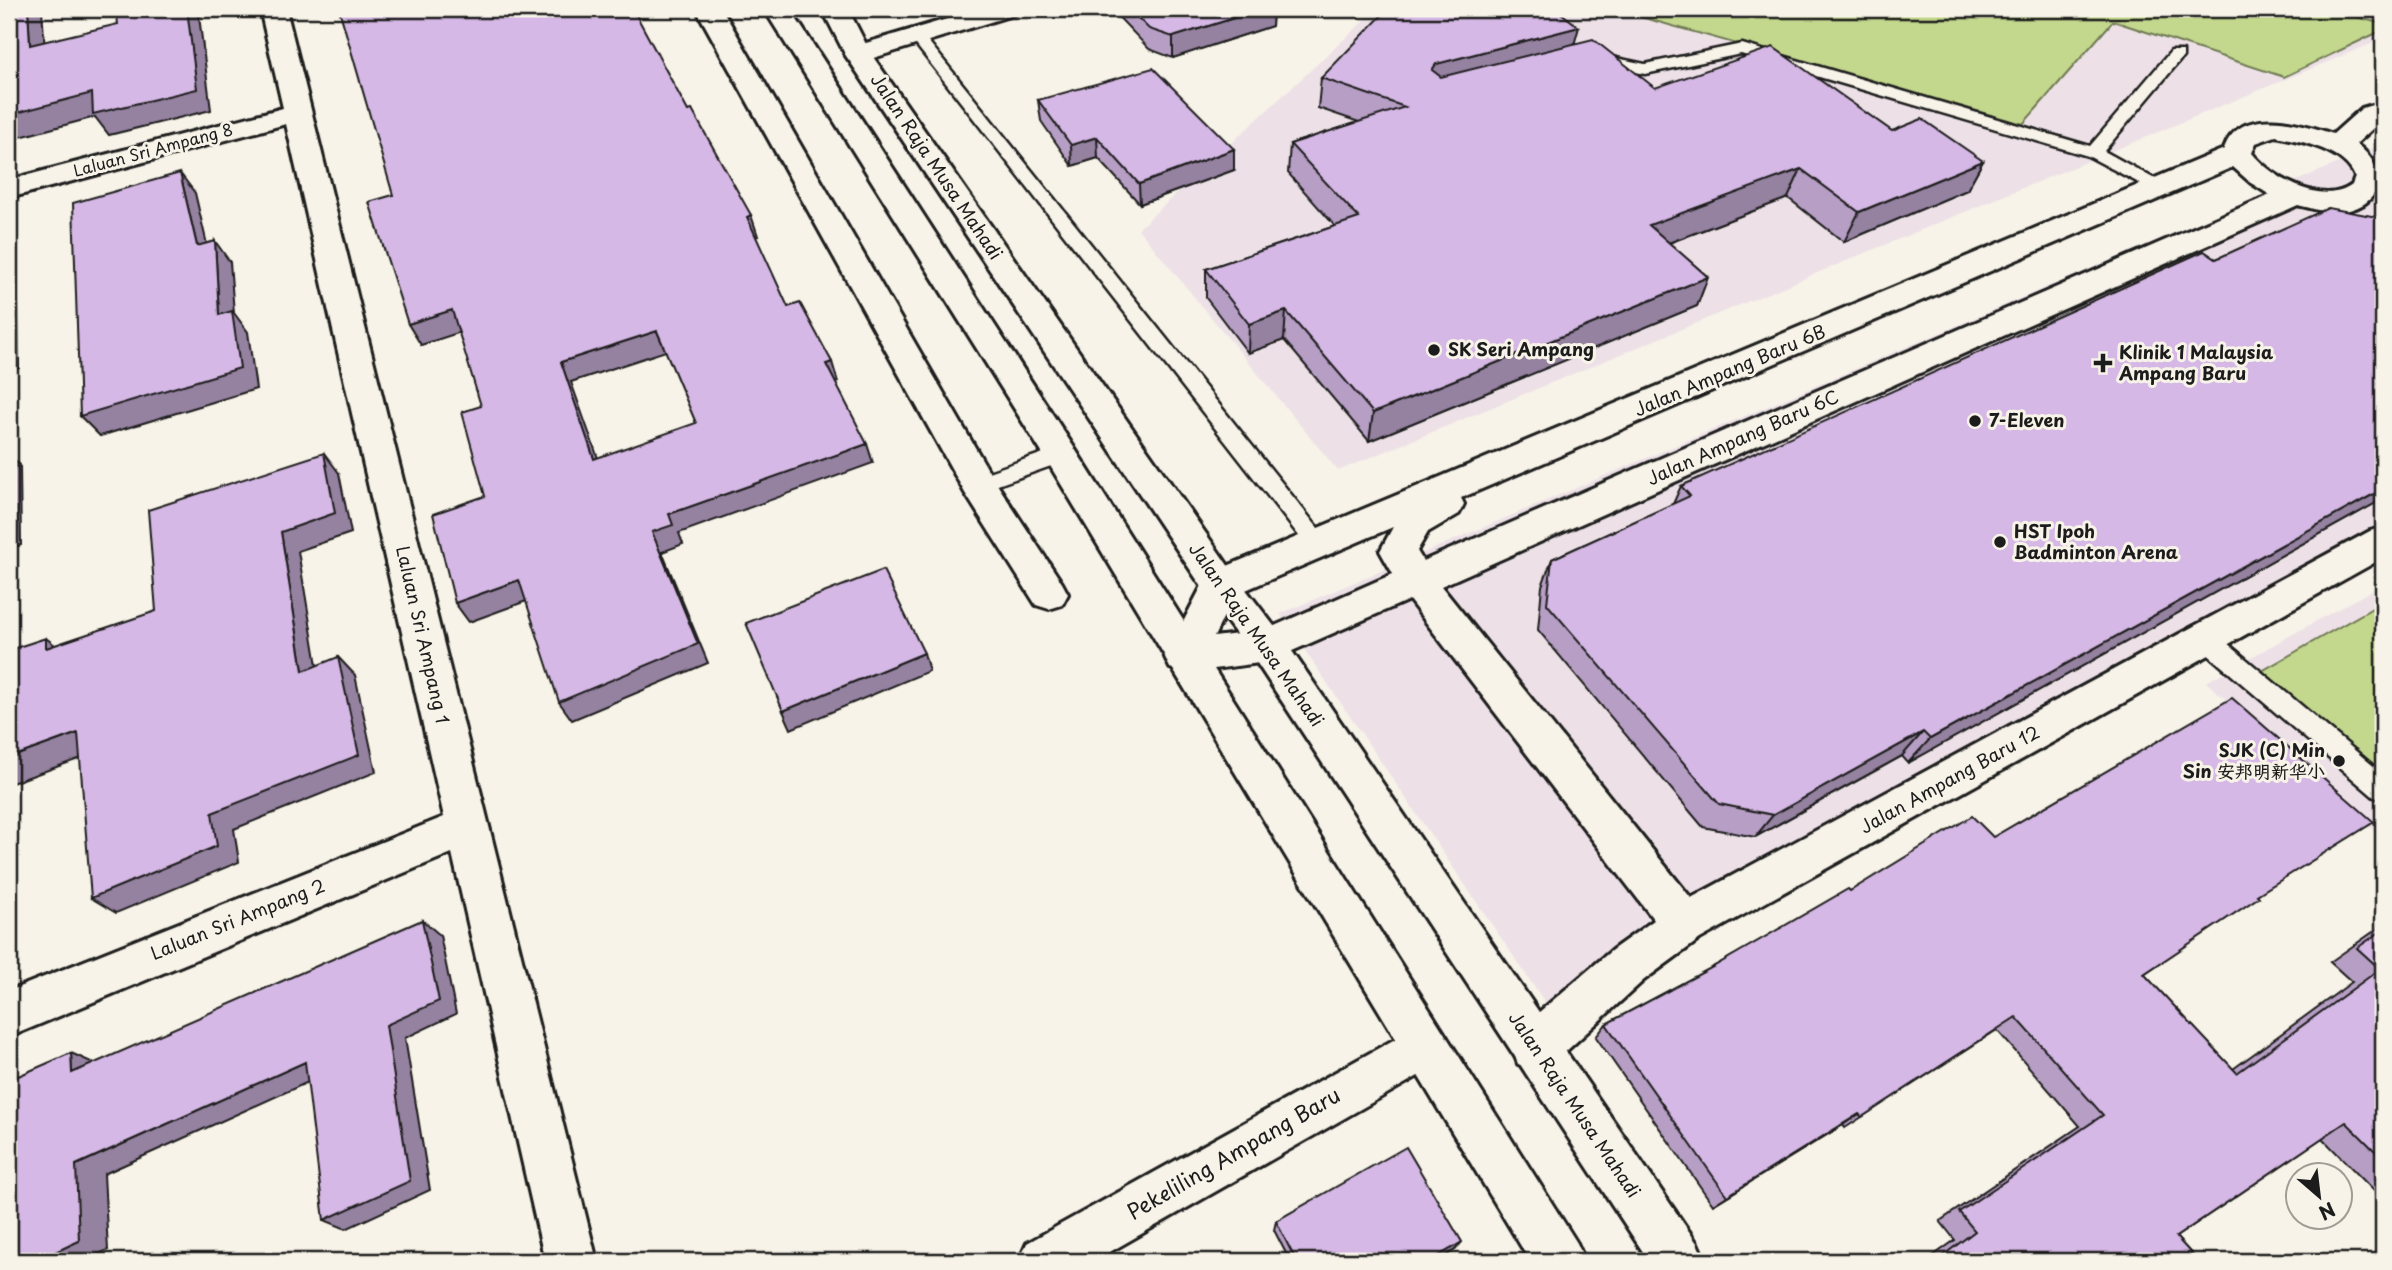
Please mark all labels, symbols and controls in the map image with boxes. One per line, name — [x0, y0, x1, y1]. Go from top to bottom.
street label: Jalan Raja Musa Mahadi — [865, 68, 1010, 265]
street label: Laluan Sri Ampang 8 — [70, 116, 235, 182]
street label: Jalan Ampang Baru 6B — [1630, 317, 1829, 422]
place label: SK Seri Ampang — [1448, 335, 1594, 362]
place label: Klinik 1 Malaysia Ampang Baru — [2118, 338, 2274, 386]
marker: SK Seri Ampang — [1426, 342, 1442, 358]
marker: Klinik 1 Malaysia Ampang Baru — [2093, 353, 2113, 373]
street label: Jalan Ampang Baru 6C — [1642, 382, 1843, 491]
place label: 7-Eleven — [1989, 406, 2064, 433]
marker: 7-Eleven — [1967, 413, 1983, 429]
place label: HST Ipoh Badminton Arena — [2014, 517, 2178, 565]
marker: HST Ipoh Badminton Arena — [1992, 534, 2008, 550]
street label: Jalan Raja Musa Mahadi — [1183, 536, 1331, 732]
street label: Laluan Sri Ampang 1 — [390, 543, 457, 726]
street label: Jalan Ampang Baru 12 — [1854, 718, 2044, 839]
place label: SJK (C) Min Sin 安邦明新华小 — [2183, 736, 2325, 784]
marker: SJK (C) Min Sin 安邦明新华小 — [2331, 753, 2347, 769]
street label: Laluan Sri Ampang 2 — [146, 871, 329, 966]
street label: Jalan Raja Musa Mahadi — [1503, 1006, 1648, 1203]
street label: Pekeliling Ampang Baru — [1120, 1078, 1346, 1227]
north arrow — [2284, 1162, 2354, 1232]
text: N — [2314, 1196, 2341, 1228]

